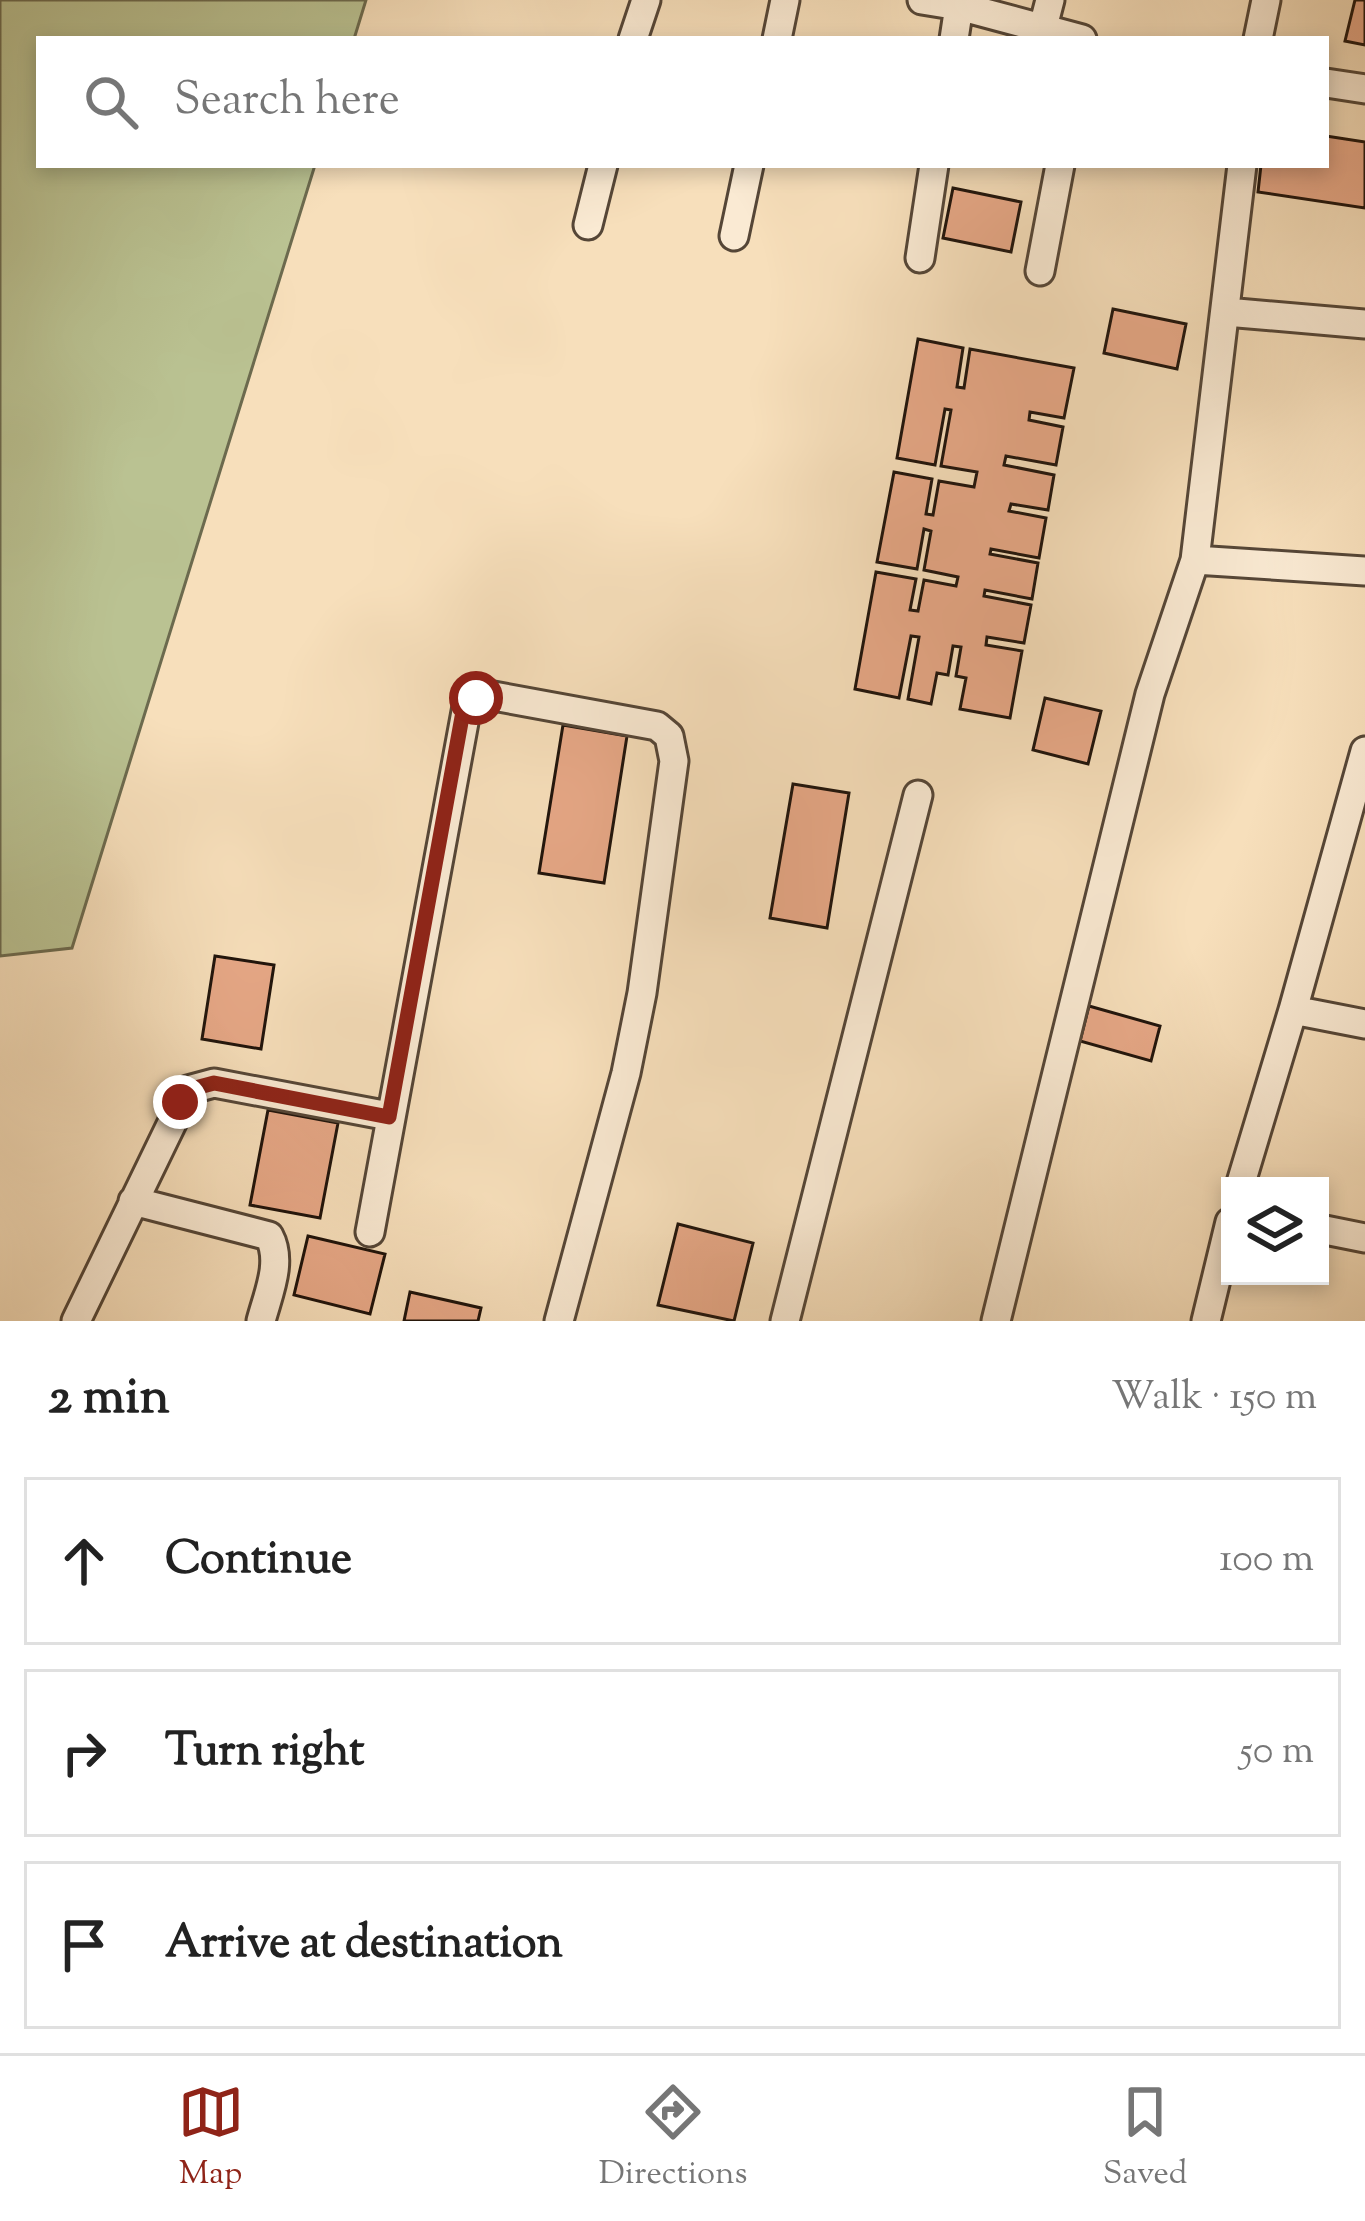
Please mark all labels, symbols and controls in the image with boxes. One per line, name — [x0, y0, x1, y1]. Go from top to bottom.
search box — [36, 36, 1329, 168]
icon: search — [78, 69, 144, 135]
text: Search here — [174, 70, 400, 135]
route start — [449, 671, 503, 725]
route end — [153, 1075, 207, 1129]
map controls — [1221, 1177, 1329, 1285]
button: layers — [1221, 1177, 1329, 1285]
text: 2 min — [48, 1363, 170, 1436]
text: Walk · 150 m — [1111, 1371, 1317, 1427]
icon: ahead — [51, 1528, 117, 1594]
text: Continue — [165, 1529, 352, 1594]
text: 100 m — [1219, 1533, 1314, 1589]
icon: right — [51, 1720, 117, 1786]
text: Turn right — [165, 1721, 364, 1786]
text: 50 m — [1239, 1725, 1314, 1781]
icon: arrive — [51, 1912, 117, 1978]
text: Arrive at destination — [165, 1913, 563, 1978]
tab: Map — [178, 2079, 244, 2199]
tab: Directions — [599, 2079, 748, 2199]
tab: Saved — [1103, 2079, 1187, 2199]

